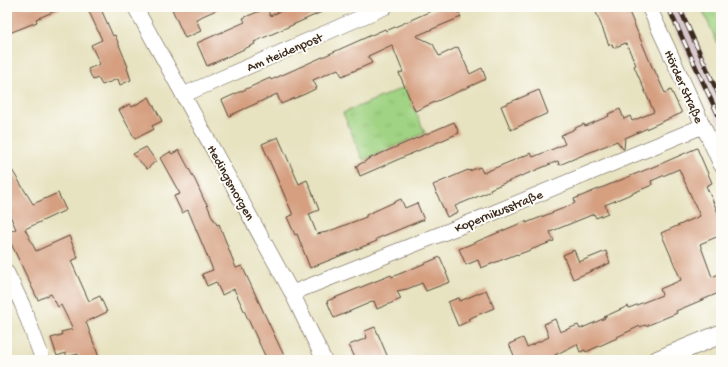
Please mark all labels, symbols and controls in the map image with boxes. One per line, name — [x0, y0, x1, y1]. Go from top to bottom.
street label: Am Heidenpost — [245, 30, 327, 76]
street label: Hörder Straße — [660, 48, 706, 126]
street label: Hedingsmorgen — [203, 143, 257, 224]
street label: Kopernikusstraße — [453, 188, 546, 237]

